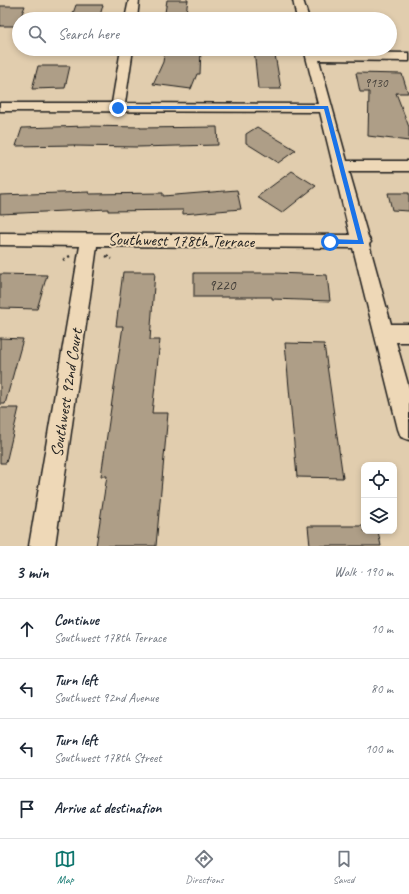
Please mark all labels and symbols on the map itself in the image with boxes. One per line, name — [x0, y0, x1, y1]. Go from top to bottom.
house number: 9130 — [364, 75, 389, 91]
route end — [109, 99, 127, 117]
street label: Southwest 178th Terrace — [108, 229, 256, 252]
route start — [321, 233, 339, 251]
house number: 9220 — [208, 276, 237, 295]
street label: Southwest 92nd Court — [46, 325, 87, 459]

